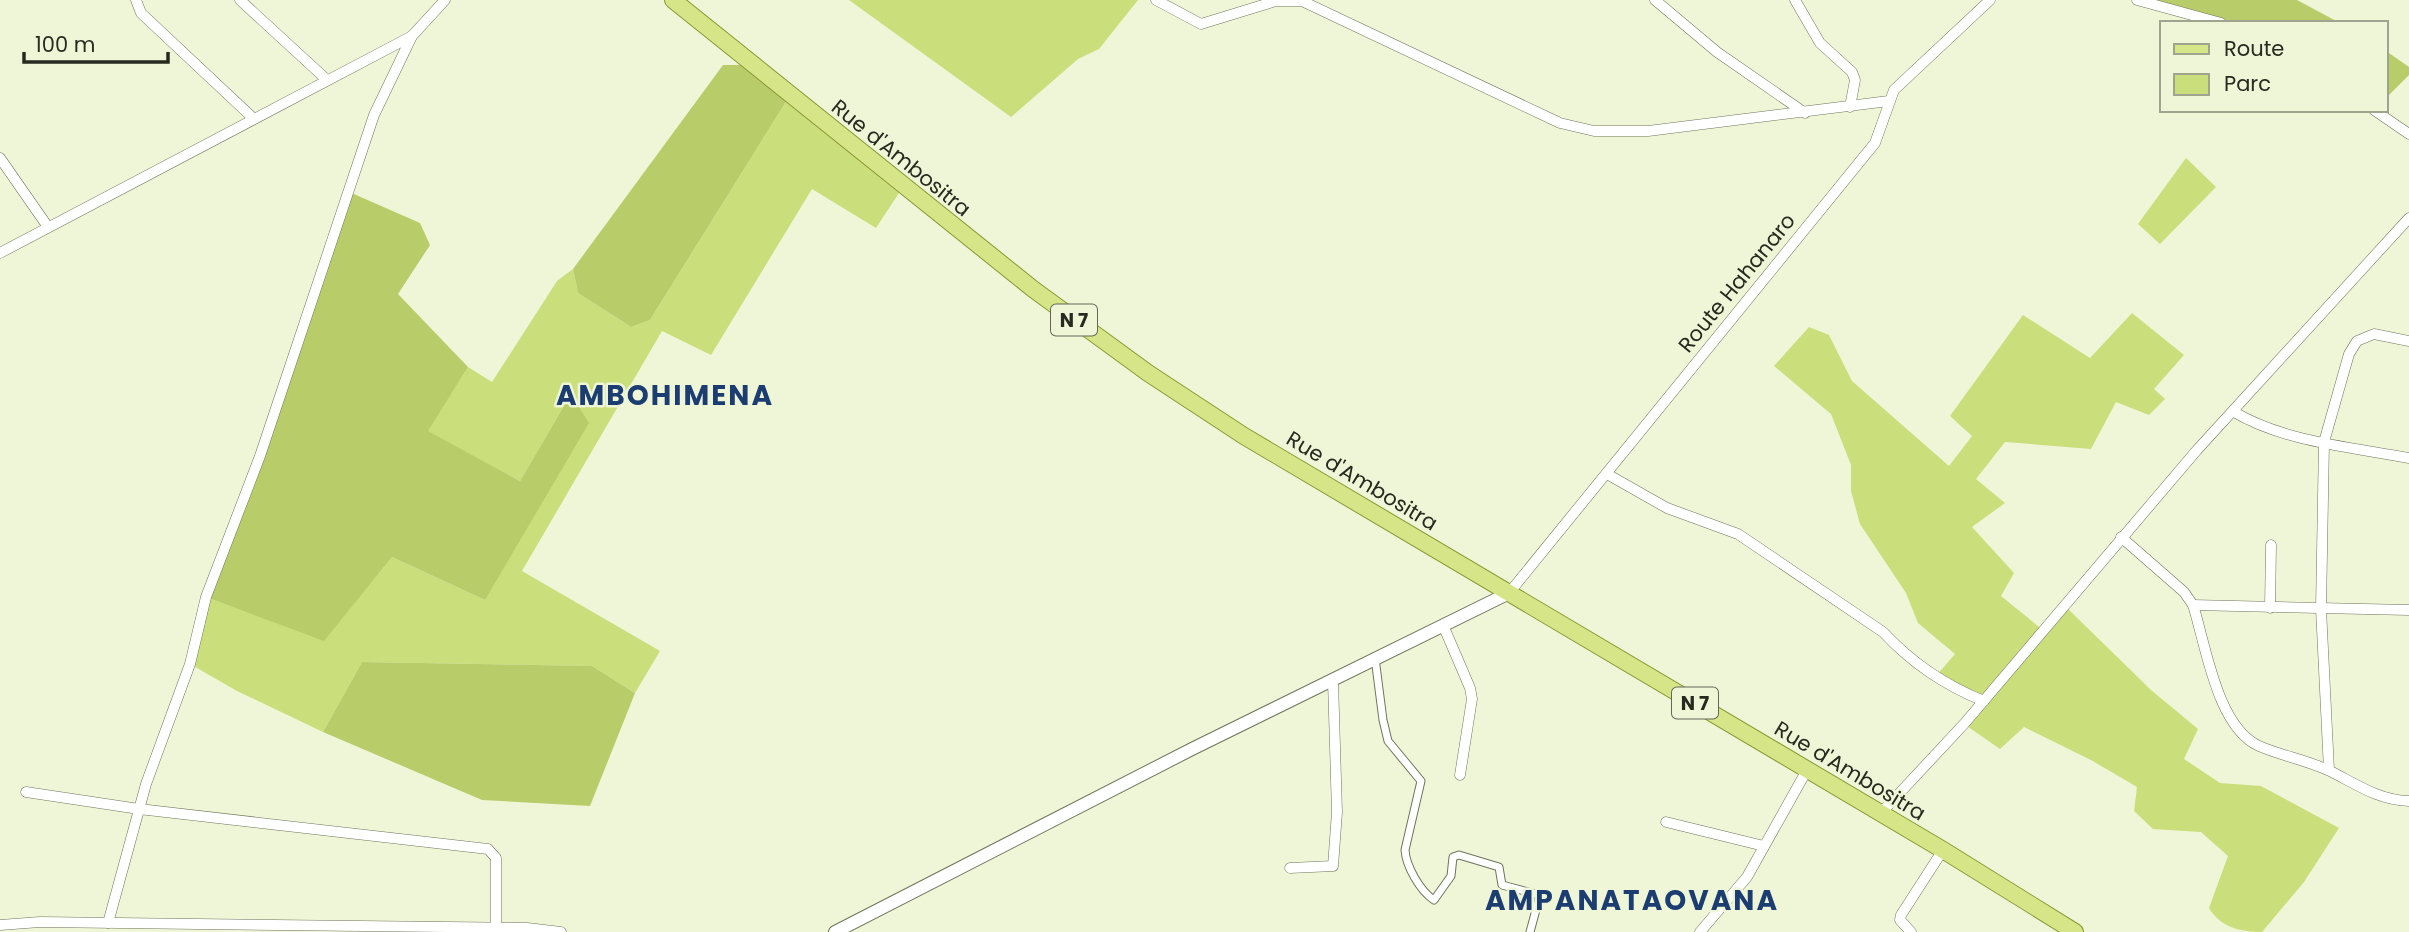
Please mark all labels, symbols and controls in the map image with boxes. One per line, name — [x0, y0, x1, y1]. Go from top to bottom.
scale bar — [24, 21, 168, 65]
legend — [2160, 21, 2388, 112]
text: 100 m — [35, 30, 95, 59]
text: Route — [2224, 34, 2284, 63]
text: Parc — [2224, 69, 2271, 98]
street label: Rue d'Ambositra — [826, 92, 977, 223]
street label: Route Hahanaro — [1671, 207, 1802, 358]
road number: N 7 — [1051, 304, 1097, 336]
district label: AMBOHIMENA — [556, 376, 774, 415]
street label: Rue d'Ambositra — [1281, 424, 1443, 537]
road number: N 7 — [1672, 688, 1718, 718]
street label: Rue d'Ambositra — [1769, 714, 1931, 827]
district label: AMPANATAOVANA — [1485, 881, 1779, 920]

